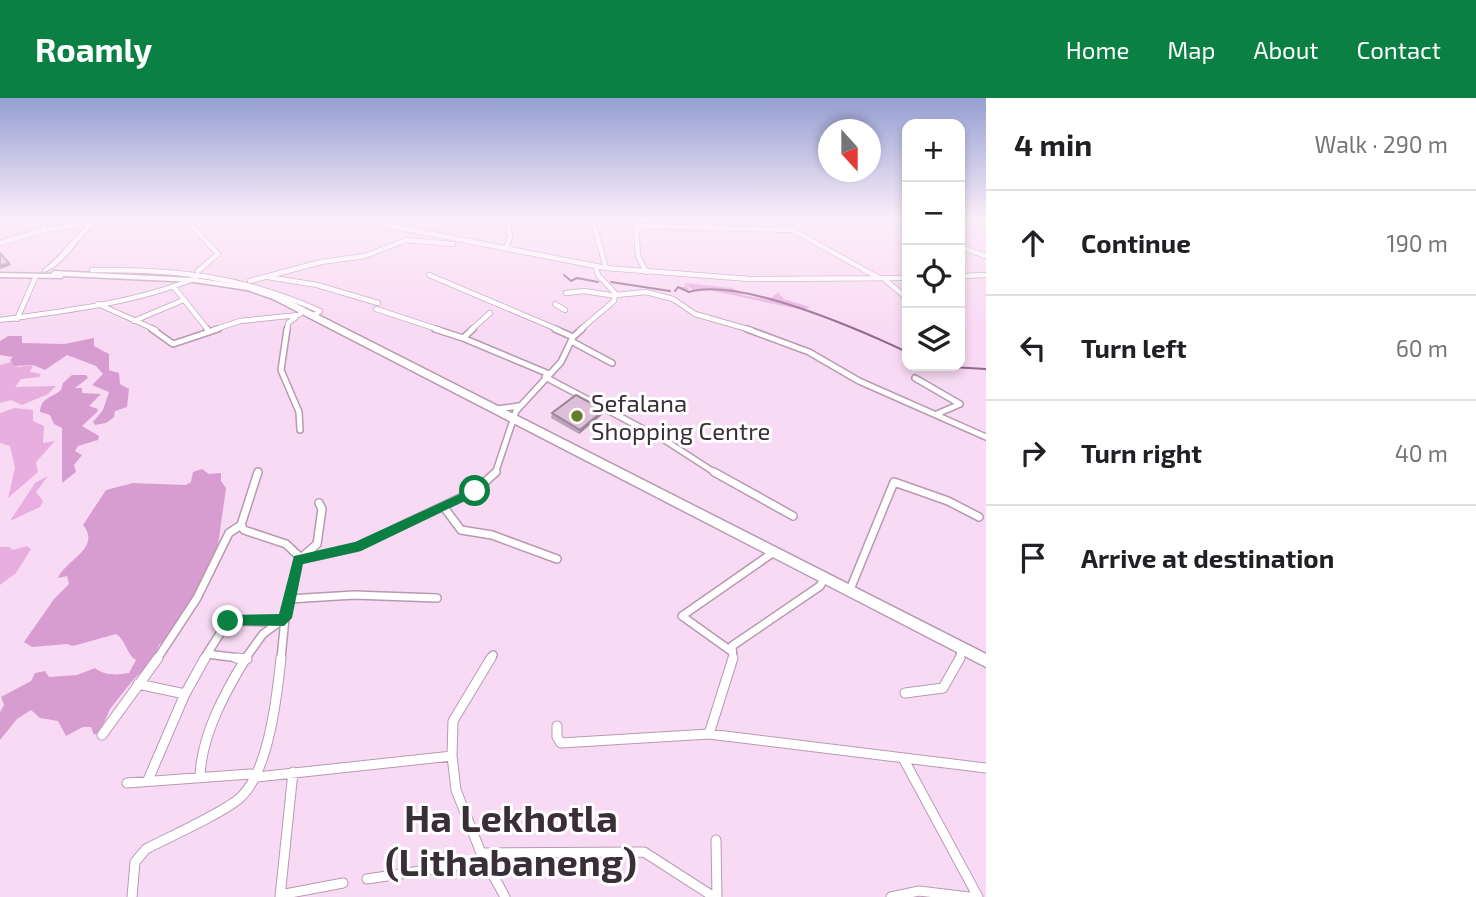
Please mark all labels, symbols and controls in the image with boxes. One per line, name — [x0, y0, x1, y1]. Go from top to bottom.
text: Roamly — [35, 29, 152, 69]
text: Home — [1066, 35, 1129, 64]
text: Map — [1167, 35, 1215, 64]
text: About — [1253, 35, 1319, 64]
text: Contact — [1357, 35, 1441, 64]
north arrow — [818, 119, 881, 182]
map controls — [902, 119, 965, 371]
button: + — [902, 119, 965, 182]
text: 4 min — [1014, 126, 1092, 162]
text: Walk · 290 m — [1315, 130, 1448, 158]
button: − — [902, 182, 965, 245]
icon: ahead — [1014, 224, 1052, 262]
text: Continue — [1081, 227, 1191, 258]
text: 190 m — [1387, 229, 1448, 257]
button: locate — [902, 245, 965, 308]
button: layers — [902, 308, 965, 371]
icon: left — [1014, 329, 1052, 367]
text: Turn left — [1081, 332, 1187, 363]
text: 60 m — [1396, 334, 1448, 362]
place label: Sefalana Shopping Centre — [591, 388, 770, 445]
marker: Sefalana Shopping Centre — [569, 408, 585, 424]
icon: right — [1014, 434, 1052, 472]
text: Turn right — [1081, 437, 1202, 468]
text: 40 m — [1395, 439, 1448, 467]
route start — [459, 475, 490, 506]
icon: arrive — [1014, 539, 1052, 577]
text: Arrive at destination — [1081, 542, 1334, 573]
route end — [212, 605, 243, 636]
district label: Ha Lekhotla (Lithabaneng) — [385, 794, 637, 884]

